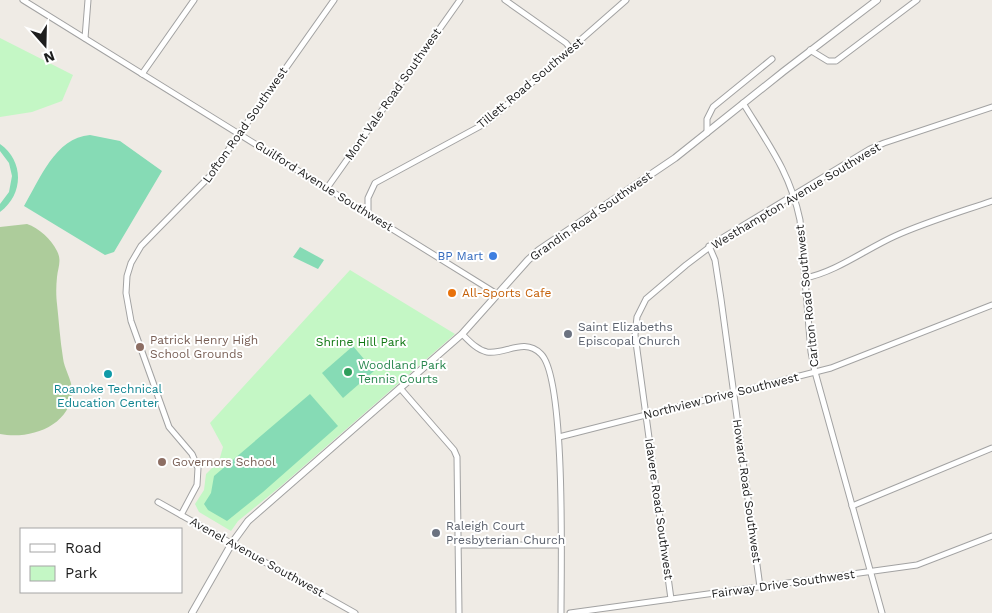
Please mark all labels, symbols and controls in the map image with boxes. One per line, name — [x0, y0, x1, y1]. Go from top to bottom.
north arrow — [20, 20, 70, 70]
street label: Mont Vale Road Southwest — [342, 25, 444, 163]
street label: Tillett Road Southwest — [474, 35, 586, 131]
text: N — [42, 48, 57, 67]
street label: Lofton Road Southwest — [200, 64, 290, 186]
street label: Guilford Avenue Southwest — [253, 138, 395, 234]
street label: Westhampton Avenue Southwest — [709, 140, 883, 252]
street label: Grandin Road Southwest — [527, 168, 655, 264]
street label: Carlton Road Southwest — [793, 224, 821, 368]
place label: BP Mart — [437, 249, 483, 263]
marker: BP Mart — [487, 250, 499, 262]
place label: All-Sports Cafe — [462, 286, 551, 300]
marker: All-Sports Cafe — [446, 287, 458, 299]
place label: Saint Elizabeths Episcopal Church — [578, 320, 680, 348]
marker: Saint Elizabeths Episcopal Church — [562, 328, 574, 340]
place label: Patrick Henry High School Grounds — [150, 333, 258, 361]
park label: Shrine Hill Park — [316, 335, 406, 349]
marker: Patrick Henry High School Grounds — [134, 341, 146, 353]
place label: Woodland Park Tennis Courts — [358, 358, 447, 386]
marker: Woodland Park Tennis Courts — [342, 366, 354, 378]
marker: Roanoke Technical Education Center — [102, 368, 114, 380]
street label: Northview Drive Southwest — [642, 370, 800, 422]
place label: Roanoke Technical Education Center — [54, 382, 163, 410]
street label: Howard Road Southwest — [730, 418, 764, 564]
street label: Idavere Road Southwest — [642, 437, 676, 581]
place label: Governors School — [172, 455, 276, 469]
marker: Governors School — [156, 456, 168, 468]
street label: Avenel Avenue Southwest — [187, 514, 327, 600]
place label: Raleigh Court Presbyterian Church — [446, 519, 565, 547]
marker: Raleigh Court Presbyterian Church — [430, 527, 442, 539]
legend — [20, 528, 182, 593]
text: Road — [65, 539, 102, 557]
text: Park — [65, 564, 98, 582]
street label: Fairway Drive Southwest — [710, 567, 856, 601]

